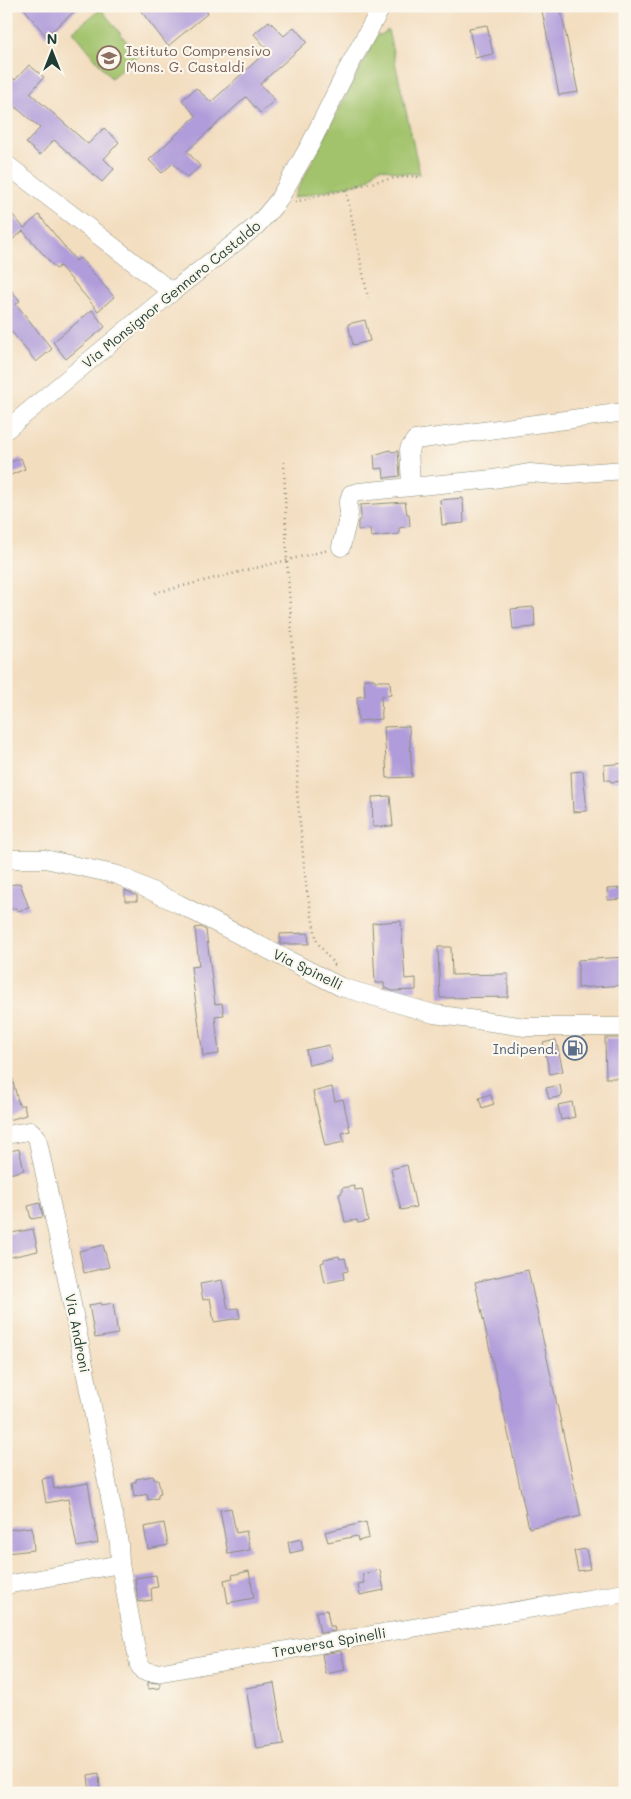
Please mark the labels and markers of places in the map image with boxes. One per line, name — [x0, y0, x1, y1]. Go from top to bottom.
place label: Istituto Comprensivo Mons. G. Castaldi — [126, 41, 270, 76]
school or university icon: Istituto Comprensivo Mons. G. Castaldi — [96, 45, 122, 71]
fuel station icon: Indipend. — [562, 1035, 588, 1061]
place label: Indipend. — [493, 1039, 558, 1058]

